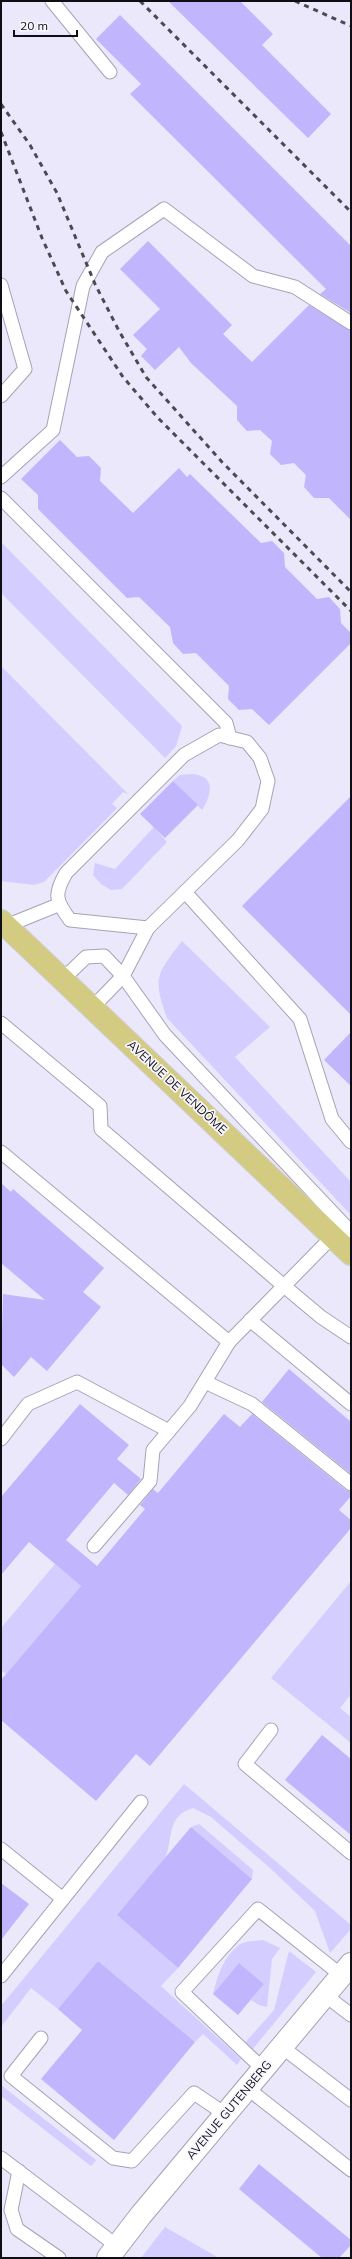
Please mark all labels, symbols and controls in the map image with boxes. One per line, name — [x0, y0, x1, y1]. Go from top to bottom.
scale bar — [14, 12, 77, 38]
text: 20 m — [20, 18, 48, 33]
street label: AVENUE DE VENDÔME — [124, 1037, 230, 1137]
street label: AVENUE GUTENBERG — [183, 2057, 274, 2162]

